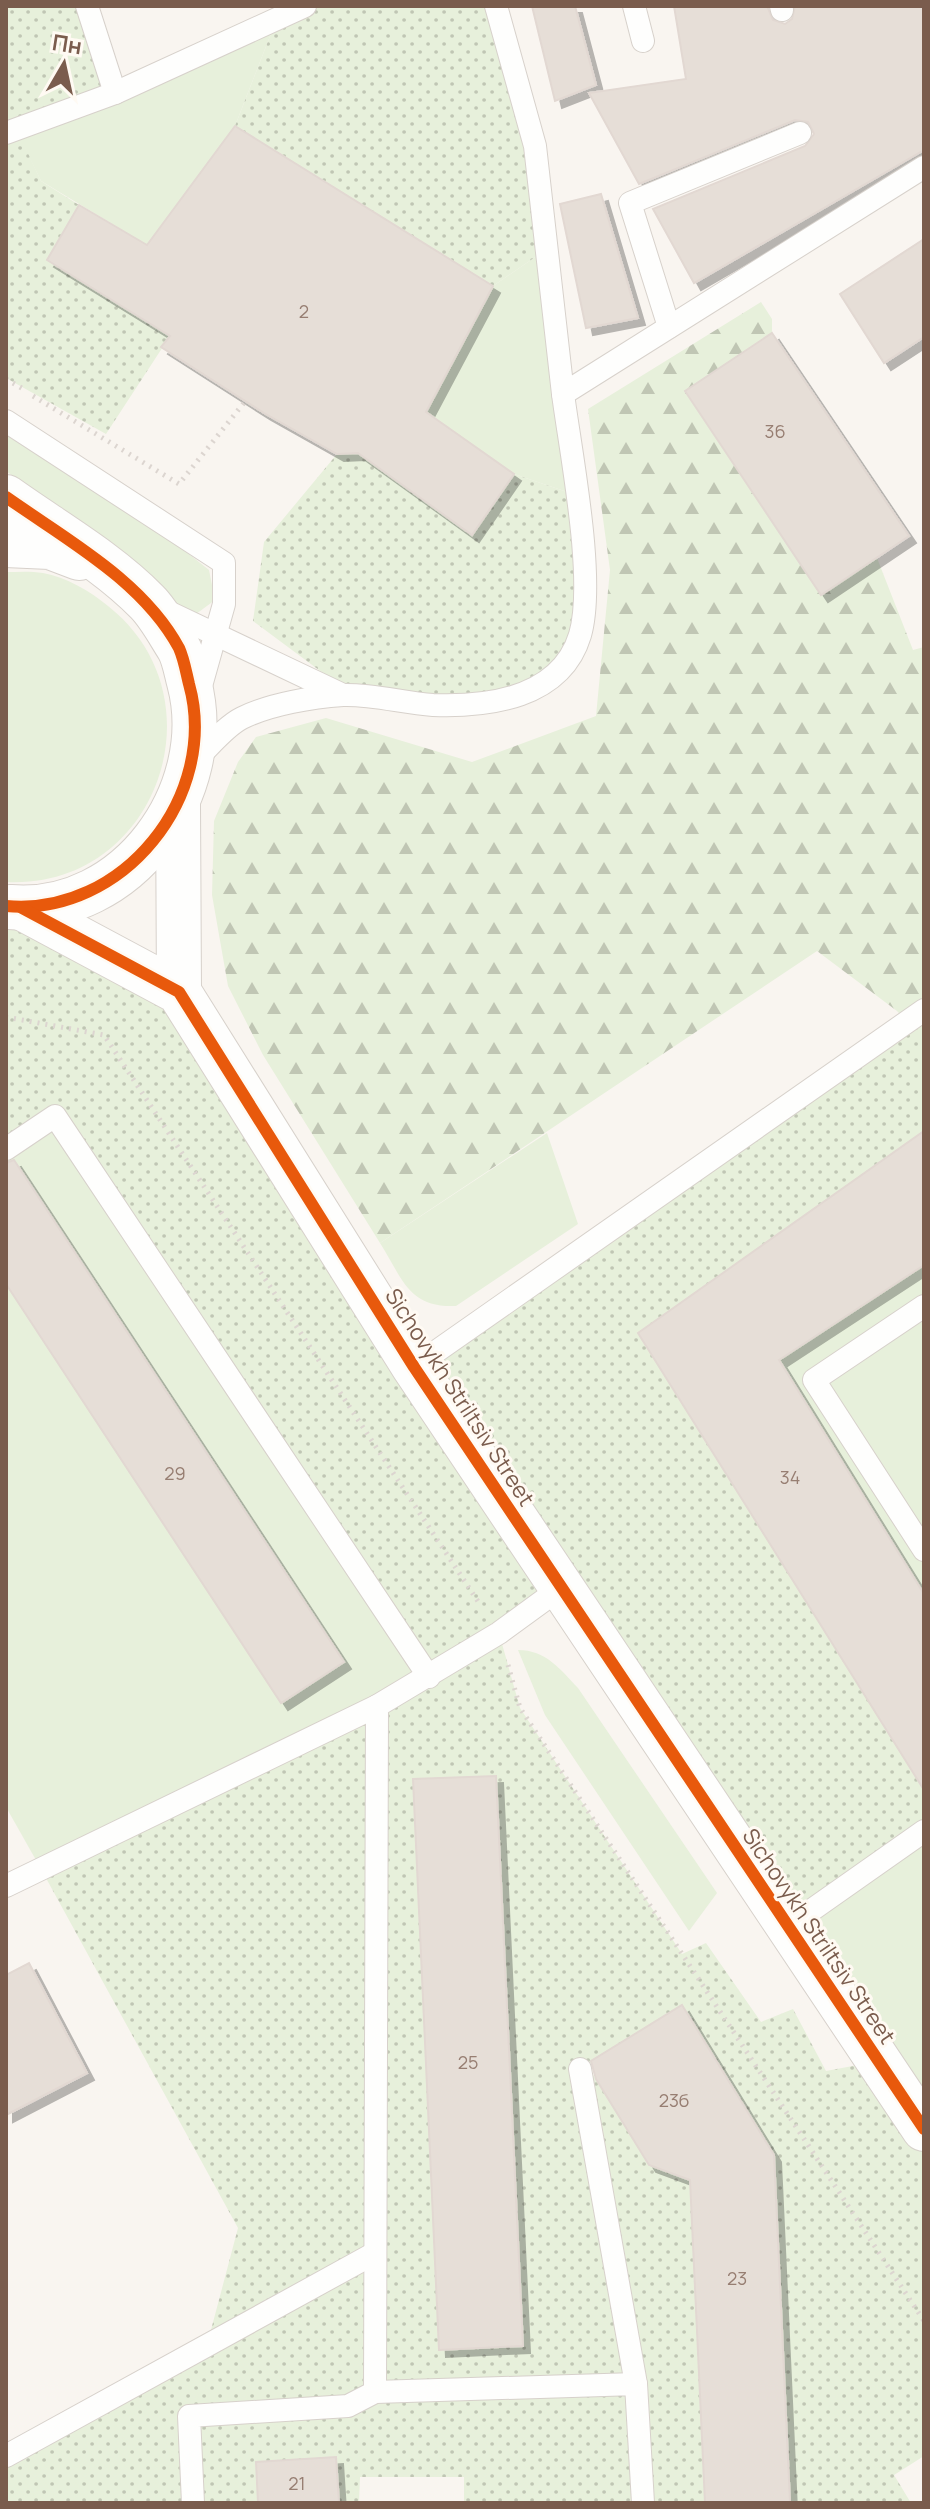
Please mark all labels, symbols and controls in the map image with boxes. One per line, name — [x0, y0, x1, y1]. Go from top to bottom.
north arrow — [24, 24, 104, 104]
text: Пн — [50, 27, 84, 61]
house number: 2 — [299, 299, 309, 323]
house number: 36 — [764, 419, 786, 443]
street label: Sichovykh Striltsiv Street — [378, 1282, 542, 1512]
house number: 29 — [164, 1461, 186, 1485]
house number: 34 — [780, 1465, 800, 1489]
street label: Sichovykh Striltsiv Street — [736, 1822, 903, 2050]
house number: 25 — [458, 2050, 478, 2074]
house number: 23б — [659, 2088, 689, 2112]
house number: 23 — [727, 2266, 747, 2290]
house number: 21 — [288, 2471, 306, 2495]

